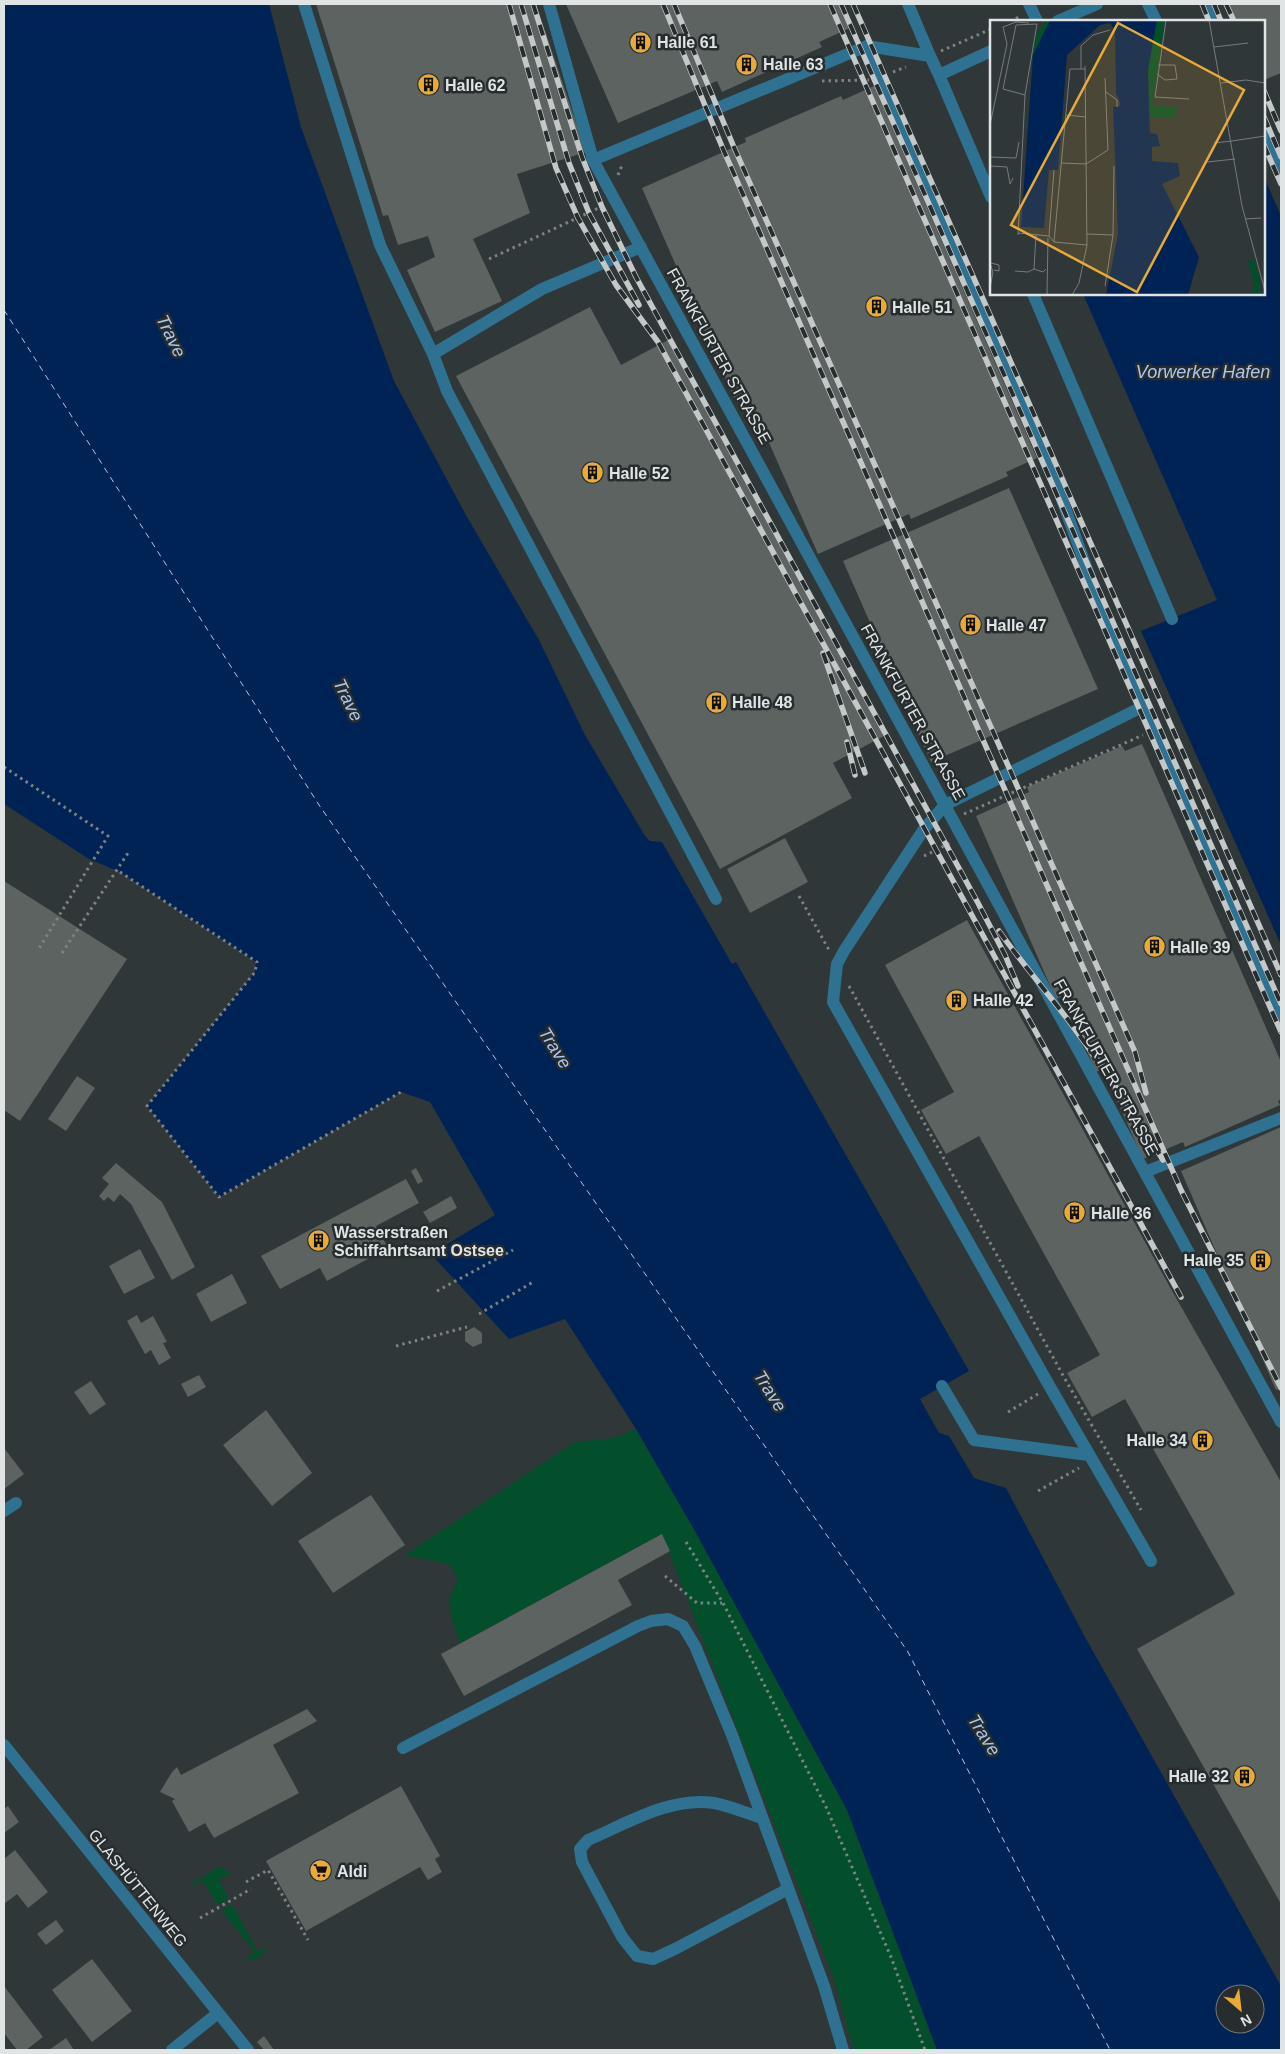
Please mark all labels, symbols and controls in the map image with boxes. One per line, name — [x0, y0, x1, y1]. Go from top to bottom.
inset map — [990, 20, 1265, 295]
building icon: Halle 61 — [629, 30, 653, 54]
place label: Halle 61 — [657, 34, 718, 51]
building icon: Halle 63 — [735, 52, 759, 76]
place label: Halle 63 — [763, 56, 824, 73]
building icon: Halle 62 — [417, 73, 441, 97]
place label: Halle 62 — [445, 77, 506, 94]
street label: FRANKFURTER STRASSE — [664, 265, 774, 447]
building icon: Halle 51 — [864, 295, 888, 319]
place label: Halle 51 — [892, 299, 953, 316]
water label: Trave — [152, 312, 190, 360]
water label: Vorwerker Hafen — [1136, 362, 1270, 382]
building icon: Halle 52 — [581, 461, 605, 485]
place label: Halle 52 — [609, 465, 670, 482]
building icon: Halle 47 — [958, 613, 982, 637]
place label: Halle 47 — [986, 617, 1047, 634]
street label: FRANKFURTER STRASSE — [858, 621, 968, 803]
water label: Trave — [329, 676, 367, 724]
building icon: Halle 48 — [704, 690, 728, 714]
place label: Halle 48 — [732, 694, 793, 711]
building icon: Halle 39 — [1142, 935, 1166, 959]
place label: Halle 39 — [1170, 939, 1231, 956]
street label: FRANKFURTER STRASSE — [1051, 976, 1161, 1158]
building icon: Halle 42 — [945, 988, 969, 1012]
place label: Halle 42 — [973, 992, 1034, 1009]
water label: Trave — [535, 1024, 575, 1072]
building icon: Halle 36 — [1063, 1201, 1087, 1225]
place label: Halle 36 — [1091, 1205, 1152, 1222]
place label: Wasserstraßen Schiffahrtsamt Ostsee — [334, 1224, 504, 1259]
building icon: Wasserstraßen Schiffahrtsamt Ostsee — [306, 1229, 330, 1253]
building icon: Halle 35 — [1248, 1248, 1272, 1272]
place label: Halle 35 — [1184, 1252, 1244, 1269]
water label: Trave — [750, 1367, 790, 1415]
building icon: Halle 34 — [1191, 1428, 1215, 1452]
place label: Halle 34 — [1127, 1432, 1187, 1449]
water label: Trave — [964, 1711, 1004, 1759]
building icon: Halle 32 — [1233, 1764, 1257, 1788]
place label: Halle 32 — [1169, 1768, 1229, 1785]
street label: GLASHÜTTENWEG — [86, 1826, 190, 1950]
supermarket icon: Aldi — [309, 1859, 333, 1883]
place label: Aldi — [337, 1863, 367, 1880]
north arrow — [1215, 1984, 1265, 2034]
text: N — [1238, 2011, 1254, 2030]

